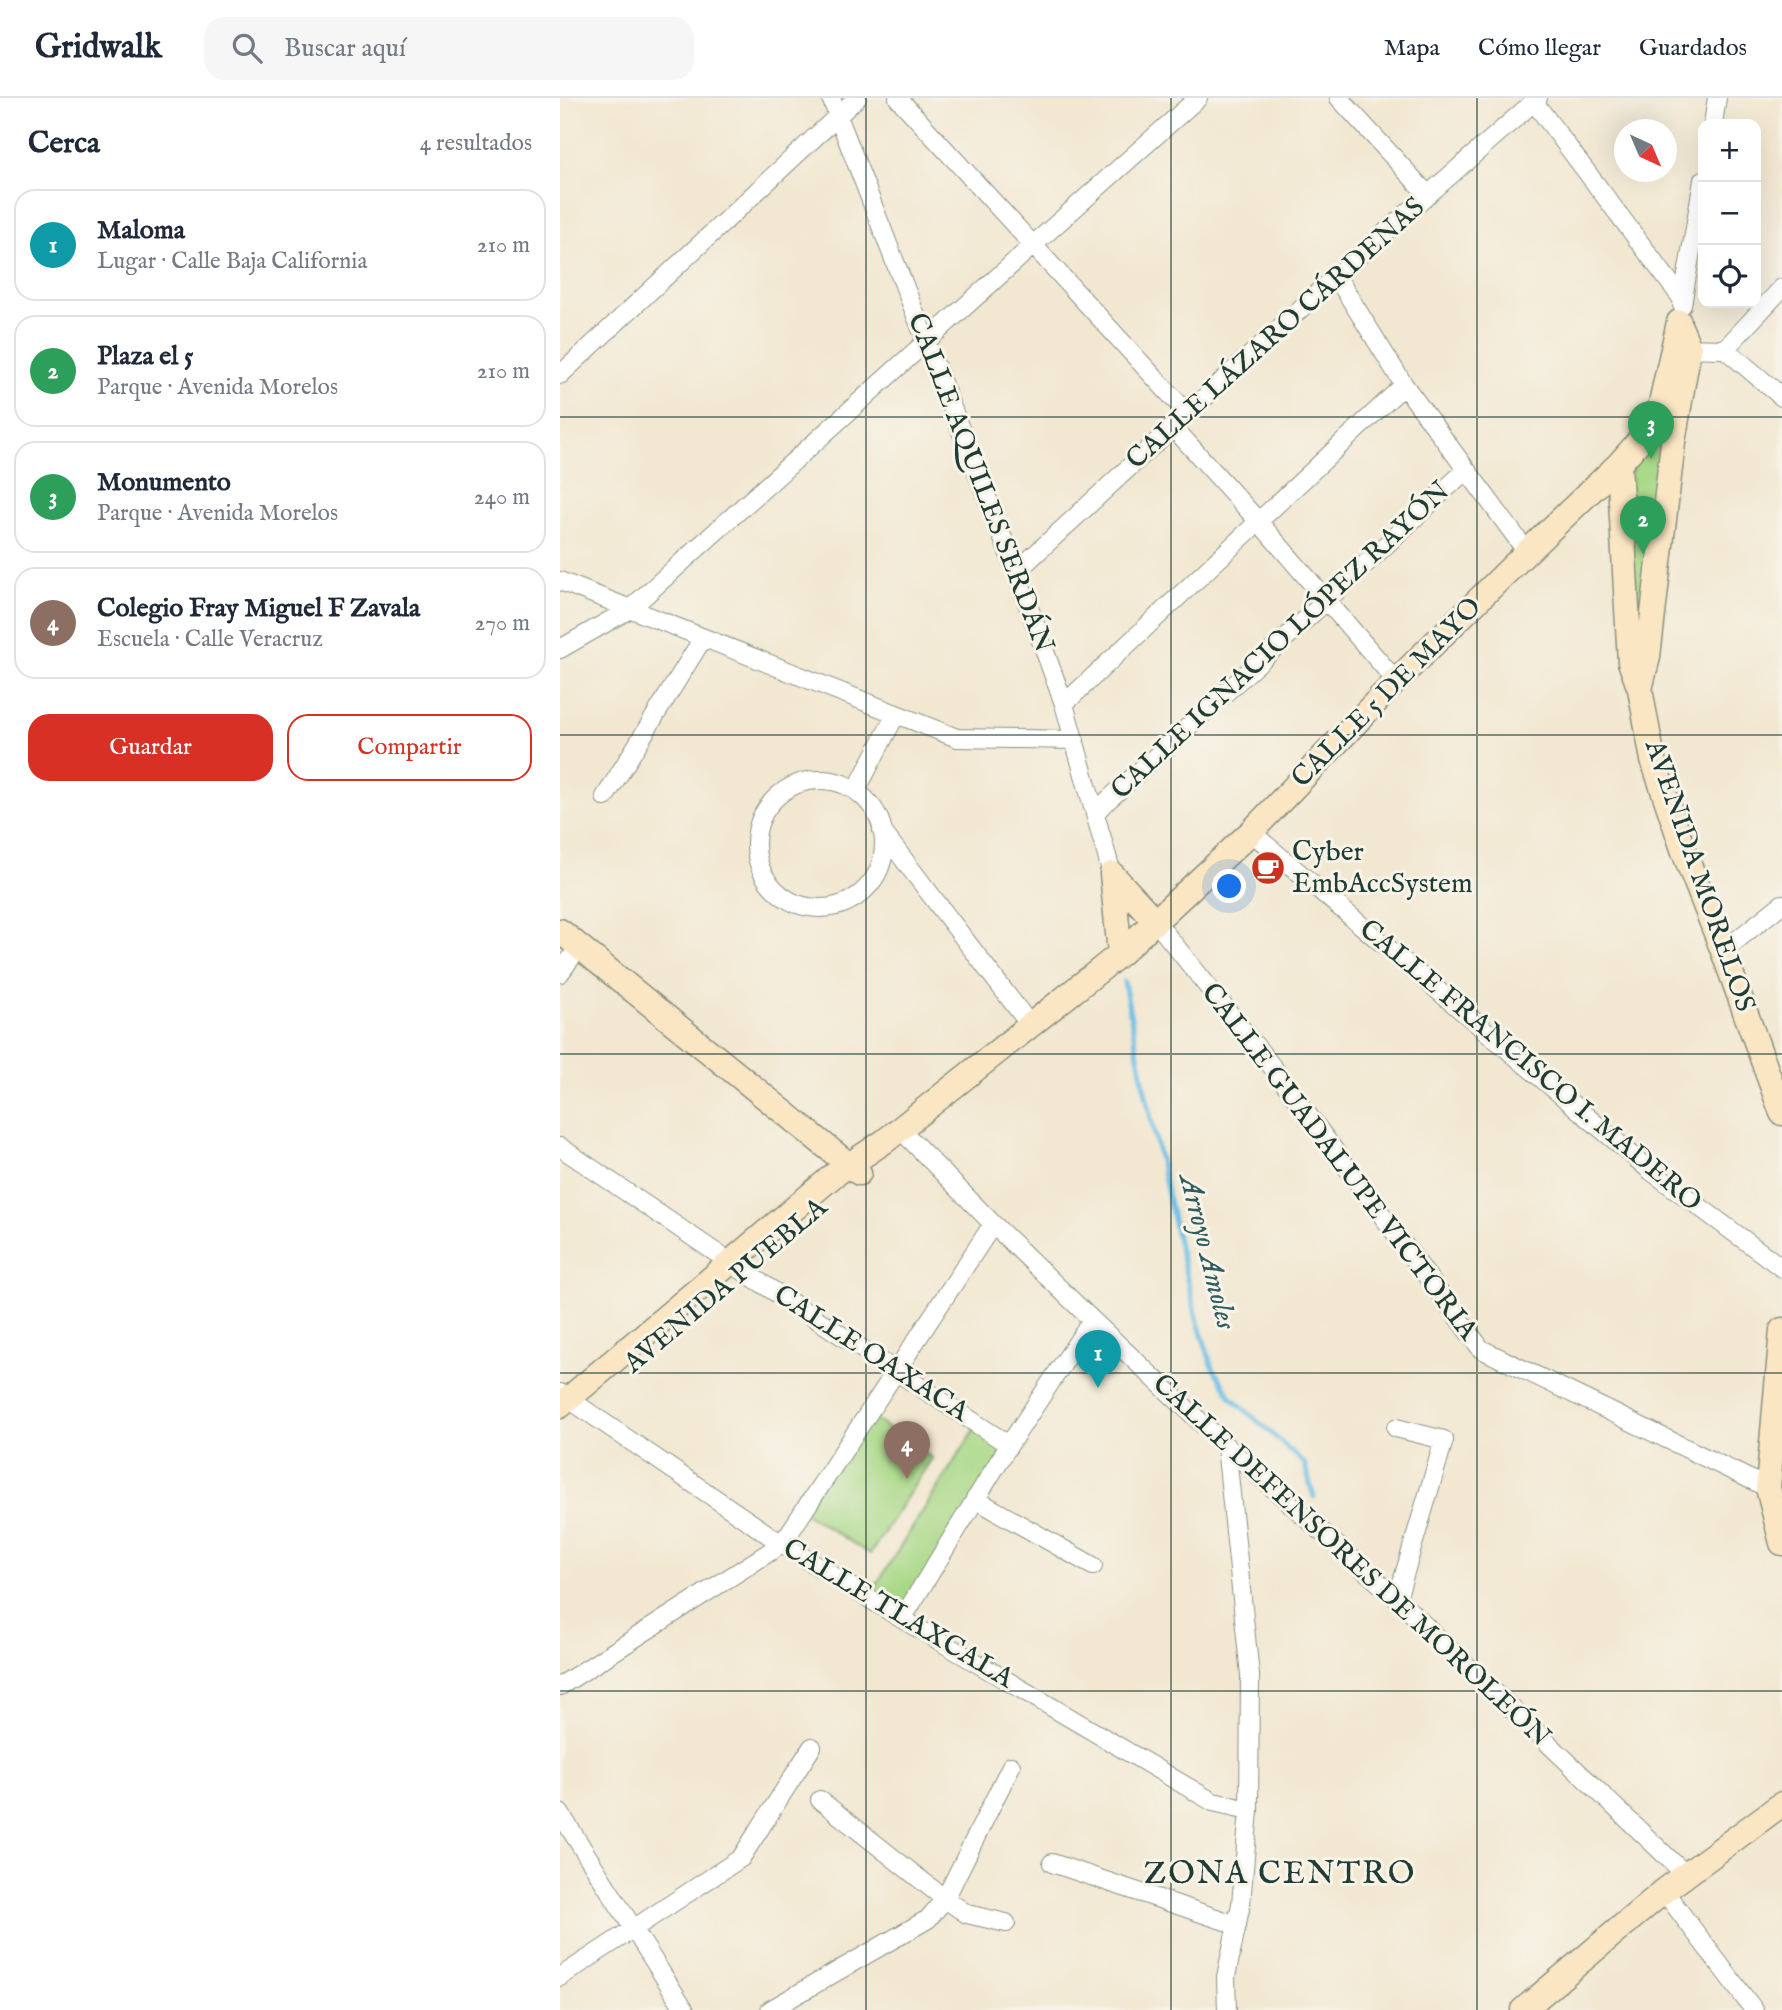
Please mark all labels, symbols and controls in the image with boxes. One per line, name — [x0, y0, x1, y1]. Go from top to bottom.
search box — [204, 17, 694, 80]
text: Gridwalk — [35, 27, 162, 69]
icon: search — [228, 29, 266, 67]
text: Buscar aquí — [284, 32, 406, 65]
text: Mapa — [1384, 33, 1440, 64]
text: Cómo llegar — [1478, 33, 1601, 64]
text: Guardados — [1639, 33, 1747, 64]
north arrow — [1614, 119, 1677, 182]
map controls — [1698, 119, 1761, 308]
button: + — [1698, 119, 1761, 182]
text: Cerca — [28, 125, 100, 163]
text: 4 resultados — [420, 129, 532, 158]
button: − — [1698, 182, 1761, 245]
street label: CALLE LÁZARO CÁRDENAS — [1119, 190, 1433, 477]
text: Maloma — [97, 214, 185, 247]
text: 1 — [49, 231, 57, 260]
text: 210 m — [477, 231, 530, 260]
button: locate — [1698, 245, 1761, 308]
text: Lugar · Calle Baja California — [97, 247, 367, 276]
street label: CALLE AQUILES SERDÁN — [899, 308, 1062, 658]
text: Plaza el 5 — [97, 340, 193, 373]
text: 2 — [48, 357, 58, 386]
text: 210 m — [477, 357, 530, 386]
text: Parque · Avenida Morelos — [97, 373, 338, 402]
pin: 3 — [1628, 401, 1674, 459]
text: Monumento — [97, 466, 231, 499]
street label: CALLE IGNACIO LÓPEZ RAYÓN — [1104, 474, 1458, 808]
text: 3 — [49, 483, 57, 512]
text: 240 m — [474, 483, 530, 512]
pin: 2 — [1620, 496, 1666, 554]
text: Parque · Avenida Morelos — [97, 499, 338, 528]
street label: CALLE 5 DE MAYO — [1284, 590, 1490, 796]
text: Colegio Fray Miguel F Zavala — [97, 592, 420, 625]
text: 4 — [47, 609, 59, 638]
text: 270 m — [475, 609, 530, 638]
text: Escuela · Calle Veracruz — [97, 625, 323, 654]
button: Guardar — [28, 714, 273, 781]
button: Compartir — [287, 714, 532, 781]
street label: AVENIDA MORELOS — [1636, 734, 1762, 1017]
place label: Cyber EmbAccSystem — [1292, 835, 1473, 902]
cafe icon: Cyber EmbAccSystem — [1249, 849, 1287, 887]
your location — [1212, 869, 1246, 903]
street label: CALLE FRANCISCO I. MADERO — [1352, 912, 1708, 1220]
street label: CALLE GUADALUPE VICTORIA — [1193, 976, 1486, 1348]
water label: Arroyo Amoles — [1169, 1168, 1245, 1334]
street label: AVENIDA PUEBLA — [616, 1190, 836, 1382]
street label: CALLE OAXACA — [767, 1278, 976, 1431]
pin: 1 — [1075, 1330, 1121, 1388]
street label: CALLE DEFENSORES DE MOROLEÓN — [1145, 1367, 1557, 1755]
pin: 4 — [884, 1421, 930, 1479]
street label: CALLE TLAXCALA — [776, 1531, 1021, 1697]
district label: ZONA CENTRO — [1144, 1854, 1416, 1895]

